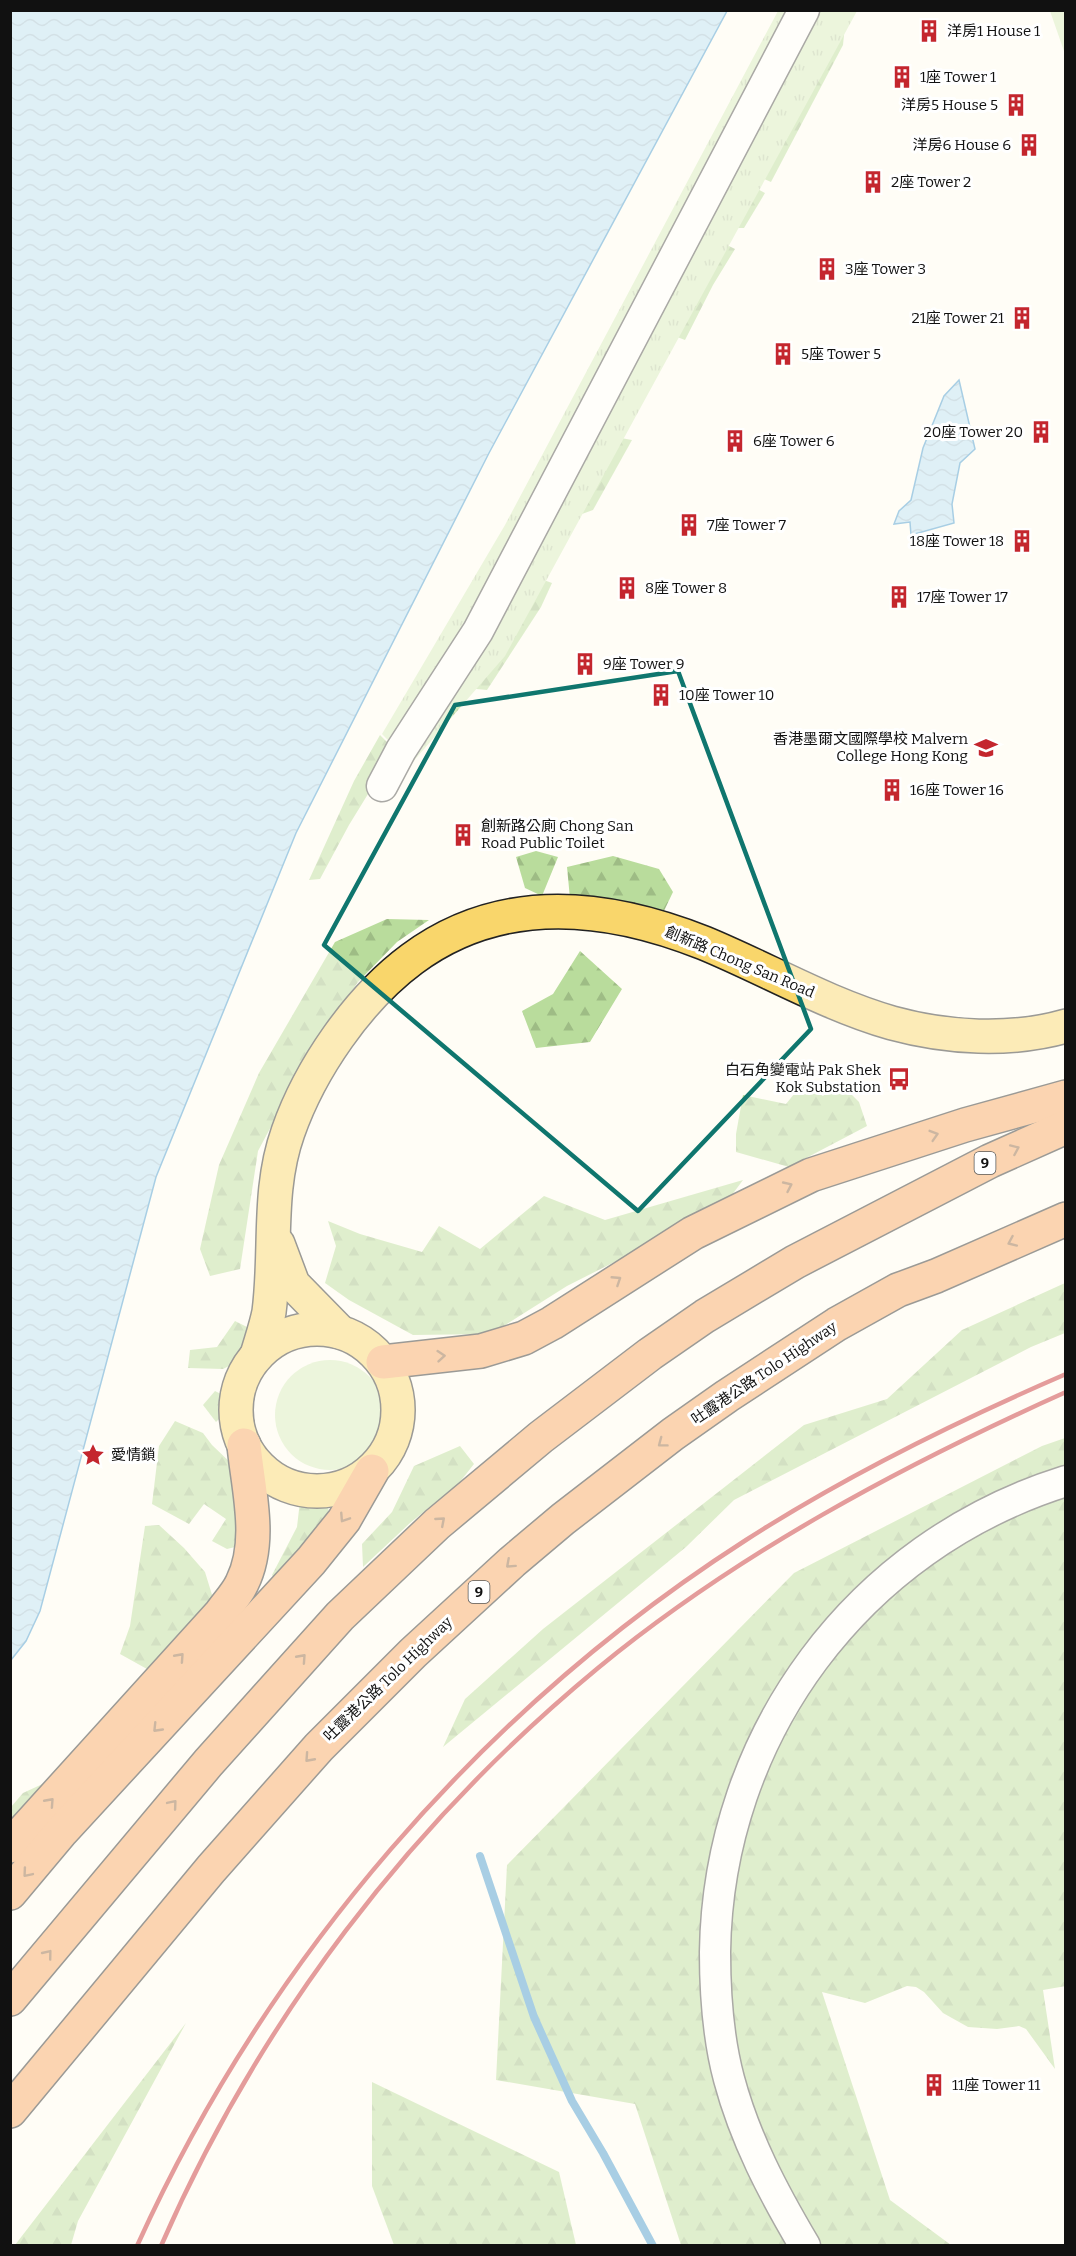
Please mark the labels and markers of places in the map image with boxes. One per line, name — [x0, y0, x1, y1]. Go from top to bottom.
building icon: 洋房1 House 1 — [916, 18, 942, 44]
place label: 洋房1 House 1 — [947, 22, 1040, 40]
building icon: 1座 Tower 1 — [889, 64, 915, 90]
place label: 1座 Tower 1 — [920, 68, 996, 86]
building icon: 洋房5 House 5 — [1003, 92, 1029, 118]
place label: 洋房5 House 5 — [901, 96, 998, 114]
building icon: 洋房6 House 6 — [1016, 132, 1042, 158]
place label: 洋房6 House 6 — [912, 136, 1011, 154]
building icon: 2座 Tower 2 — [860, 169, 886, 195]
place label: 2座 Tower 2 — [891, 173, 971, 191]
building icon: 3座 Tower 3 — [814, 256, 840, 282]
place label: 3座 Tower 3 — [845, 260, 926, 278]
building icon: 21座 Tower 21 — [1009, 305, 1035, 331]
place label: 21座 Tower 21 — [912, 309, 1004, 327]
building icon: 5座 Tower 5 — [770, 341, 796, 367]
place label: 5座 Tower 5 — [801, 345, 881, 363]
building icon: 20座 Tower 20 — [1028, 419, 1054, 445]
place label: 20座 Tower 20 — [924, 423, 1023, 441]
building icon: 6座 Tower 6 — [722, 428, 748, 454]
place label: 6座 Tower 6 — [753, 432, 835, 450]
building icon: 7座 Tower 7 — [676, 512, 702, 538]
place label: 7座 Tower 7 — [707, 516, 786, 534]
building icon: 18座 Tower 18 — [1009, 528, 1035, 554]
place label: 18座 Tower 18 — [910, 532, 1004, 550]
building icon: 8座 Tower 8 — [614, 575, 640, 601]
place label: 8座 Tower 8 — [645, 579, 727, 597]
building icon: 17座 Tower 17 — [886, 584, 912, 610]
place label: 17座 Tower 17 — [917, 588, 1008, 606]
building icon: 9座 Tower 9 — [572, 651, 598, 677]
place label: 9座 Tower 9 — [603, 655, 685, 673]
building icon: 10座 Tower 10 — [648, 682, 674, 708]
place label: 10座 Tower 10 — [679, 686, 774, 704]
place label: 香港墨爾文國際學校 Malvern College Hong Kong — [773, 730, 968, 765]
school or university icon: 香港墨爾文國際學校 Malvern College Hong Kong — [973, 735, 999, 761]
building icon: 16座 Tower 16 — [879, 777, 905, 803]
place label: 16座 Tower 16 — [910, 781, 1004, 799]
place label: 創新路公廁 Chong San Road Public Toilet — [481, 817, 634, 852]
building icon: 創新路公廁 Chong San Road Public Toilet — [450, 822, 476, 848]
place label: 白石角變電站 Pak Shek Kok Substation — [725, 1061, 881, 1096]
bus stop icon: 白石角變電站 Pak Shek Kok Substation — [886, 1066, 912, 1092]
place icon: 愛情鎖 — [80, 1442, 106, 1468]
place label: 愛情鎖 — [111, 1446, 156, 1464]
building icon: 11座 Tower 11 — [921, 2072, 947, 2098]
place label: 11座 Tower 11 — [952, 2076, 1040, 2094]

